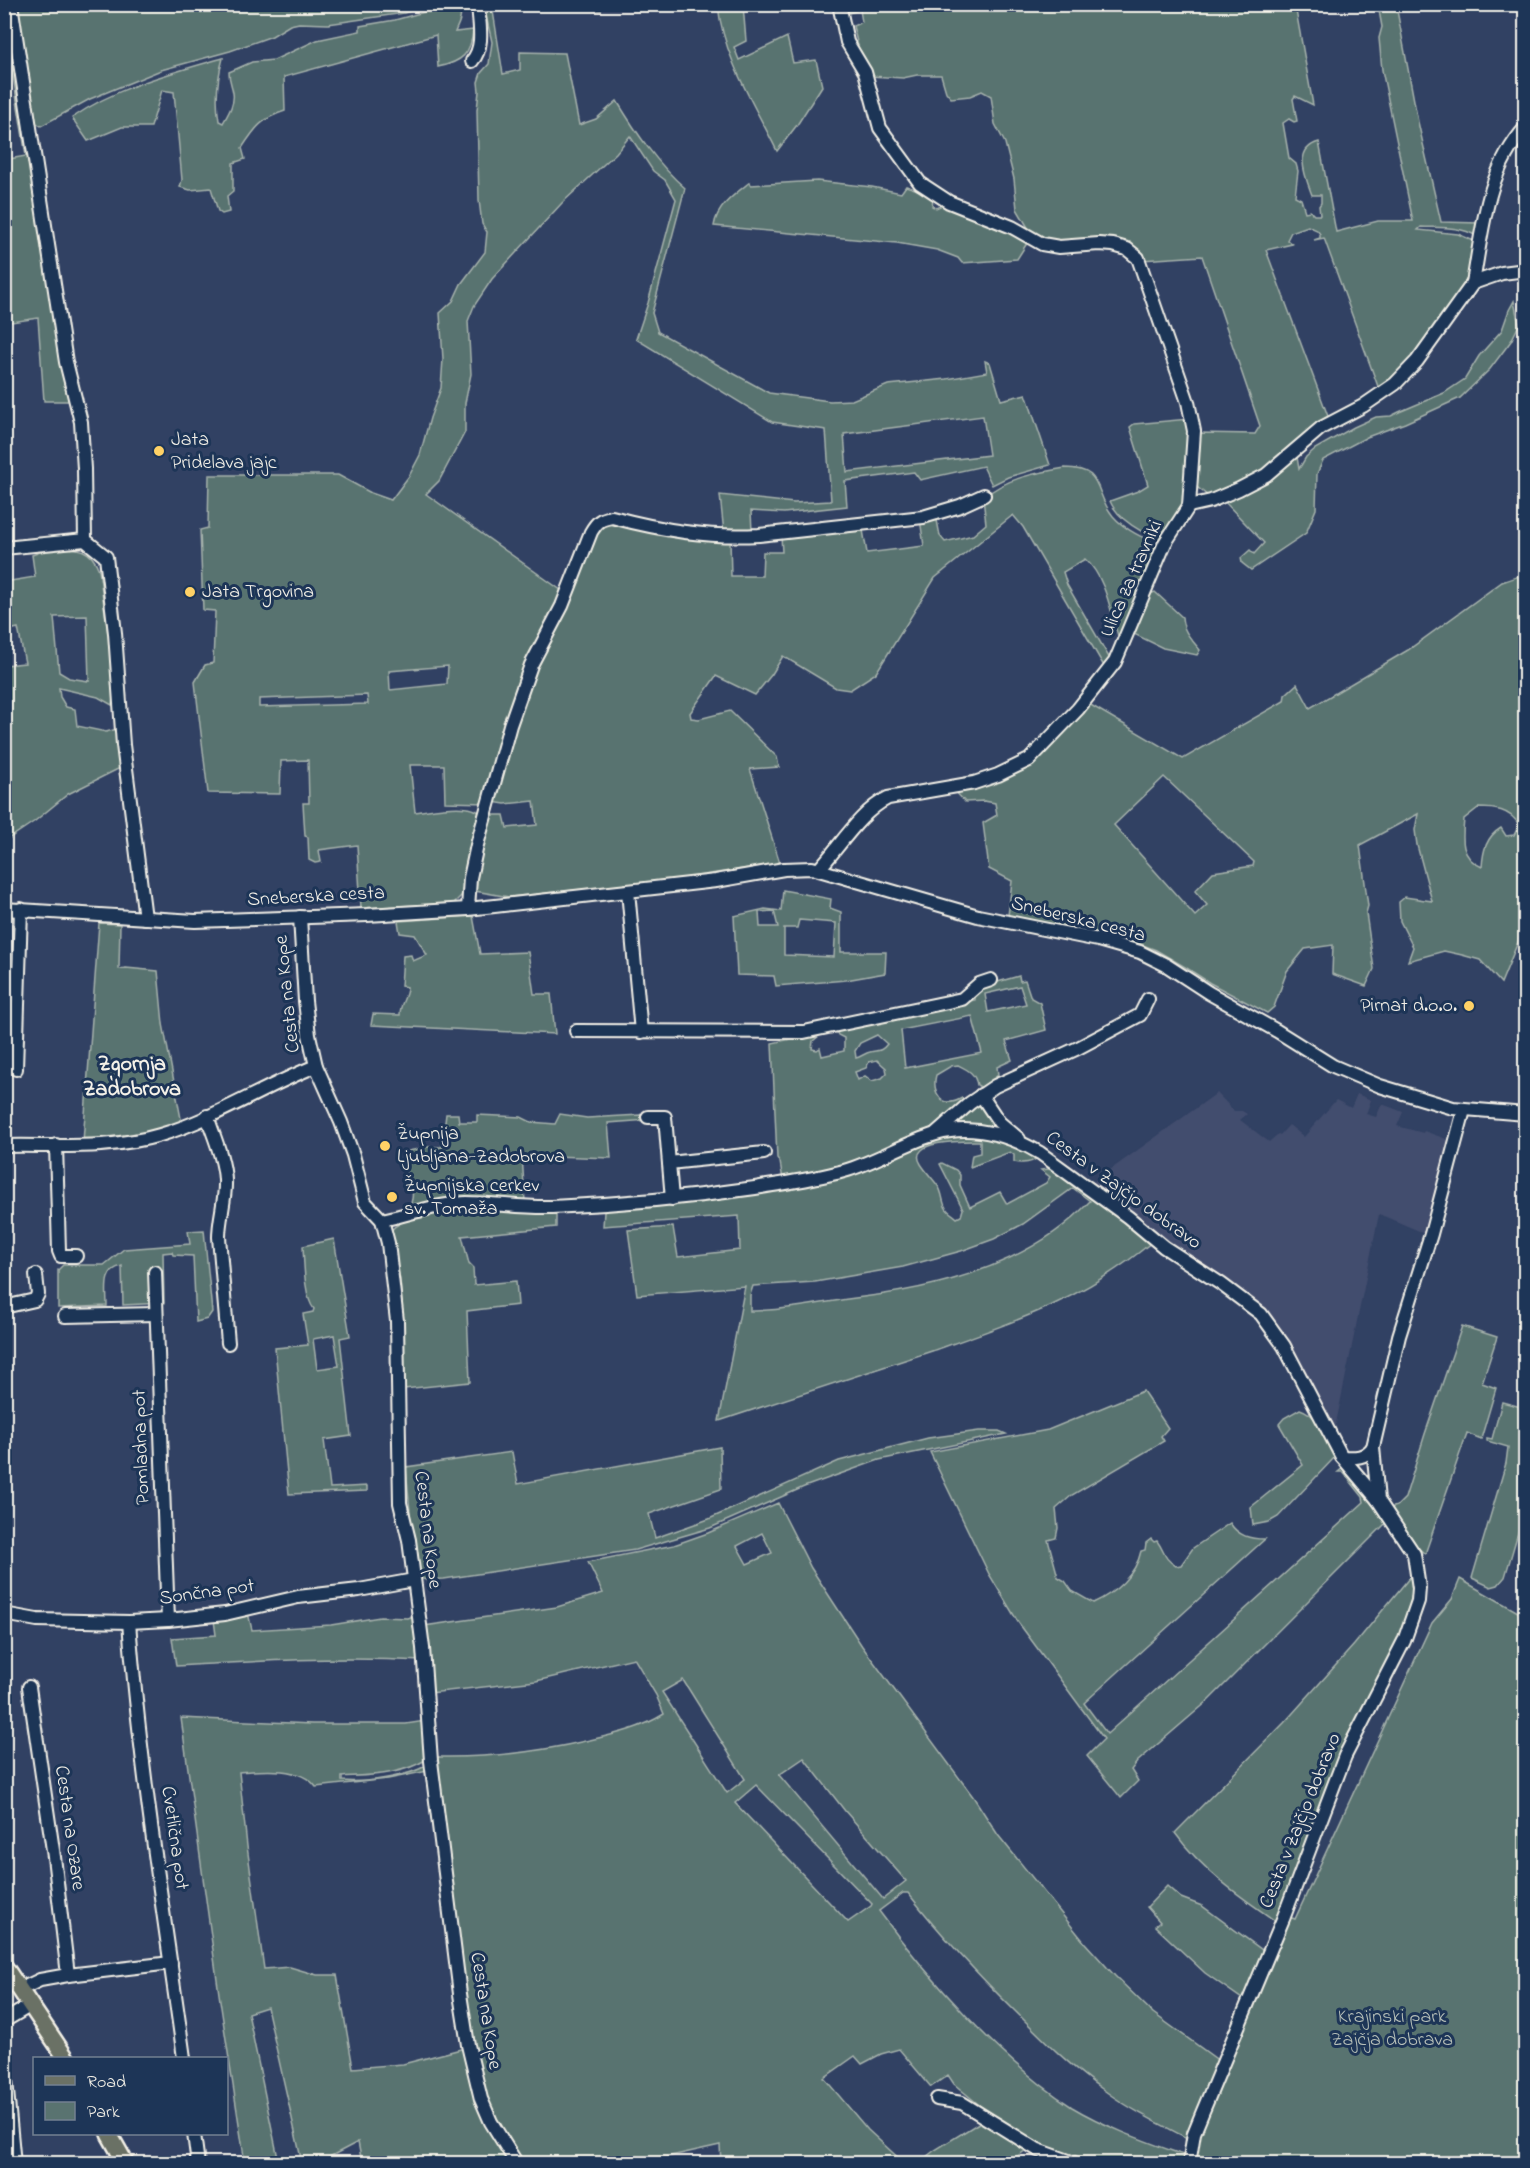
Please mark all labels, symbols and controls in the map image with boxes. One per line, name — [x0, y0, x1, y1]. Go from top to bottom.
place label: Jata Pridelava jajc — [171, 426, 277, 478]
marker: Jata Pridelava jajc — [152, 444, 166, 458]
street label: Ulica za travniki — [1093, 516, 1171, 642]
place label: Jata Trgovina — [202, 578, 314, 608]
marker: Jata Trgovina — [183, 585, 197, 599]
street label: Sneberska cesta — [246, 879, 386, 915]
street label: Sneberska cesta — [1008, 889, 1148, 951]
street label: Cesta na Kope — [267, 934, 309, 1054]
place label: Pirnat d.o.o. — [1360, 992, 1457, 1021]
marker: Pirnat d.o.o. — [1462, 999, 1476, 1013]
district label: Zgornja Zadobrova — [83, 1049, 181, 1106]
place label: Župnija Ljubljana-Zadobrova — [397, 1120, 565, 1172]
street label: Cesta v Zajčjo dobravo — [1039, 1124, 1207, 1258]
marker: Župnija Ljubljana-Zadobrova — [378, 1139, 392, 1153]
place label: Župnijska cerkev sv. Tomaža — [404, 1172, 540, 1224]
marker: Župnijska cerkev sv. Tomaža — [385, 1190, 399, 1204]
street label: Pomladna pot — [125, 1389, 159, 1505]
street label: Cesta na Kope — [405, 1470, 449, 1590]
street label: Sončna pot — [158, 1572, 257, 1614]
street label: Cesta v Zajčjo dobravo — [1253, 1729, 1349, 1913]
street label: Cesta na Ozare — [46, 1764, 92, 1892]
street label: Cvetlična pot — [152, 1784, 196, 1892]
street label: Cesta na Kope — [461, 1950, 509, 2072]
park label: Krajinski park Zajčja dobrava — [1331, 2003, 1453, 2055]
legend — [33, 2057, 228, 2135]
text: Road — [87, 2070, 126, 2096]
text: Park — [87, 2100, 120, 2126]

